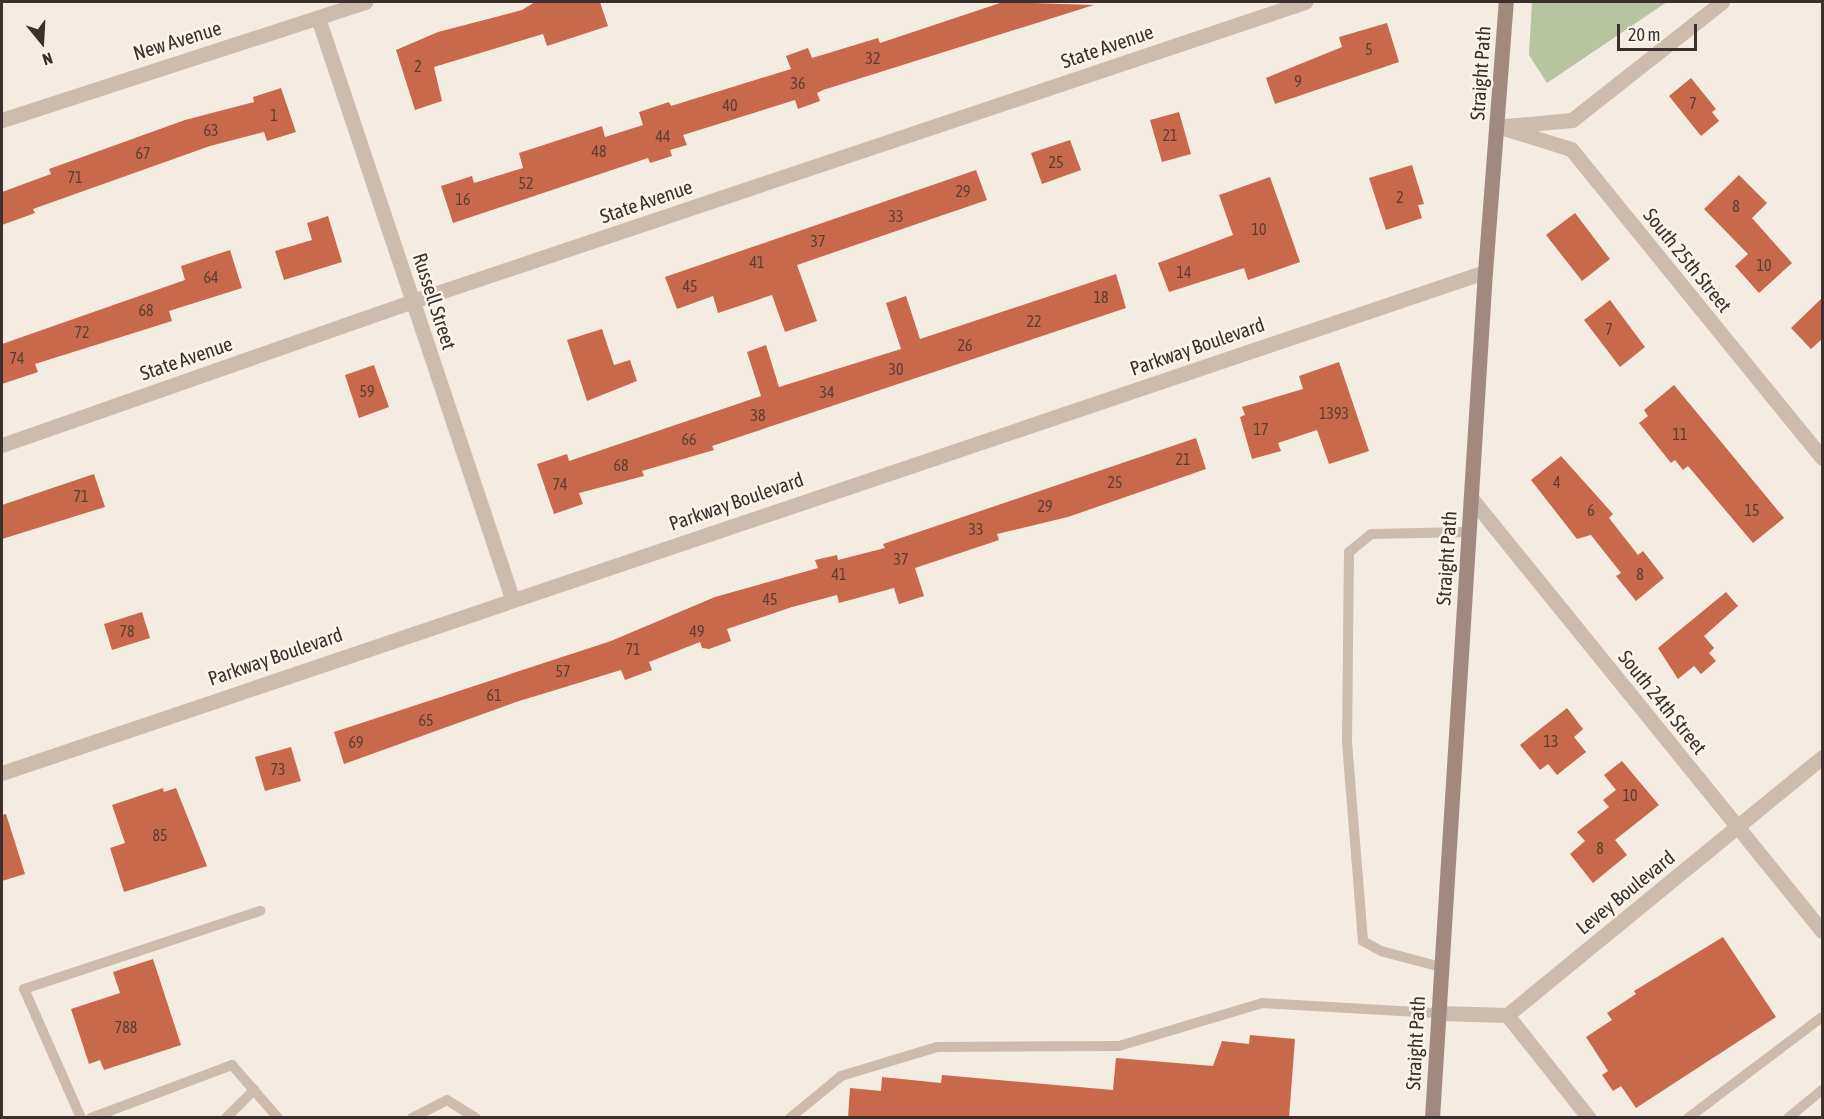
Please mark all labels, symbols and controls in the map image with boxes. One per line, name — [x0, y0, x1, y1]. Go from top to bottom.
north arrow — [12, 12, 72, 72]
scale bar — [1620, 12, 1700, 50]
street label: New Avenue — [130, 15, 224, 65]
street label: State Avenue — [1058, 19, 1156, 73]
text: 20 m — [1628, 24, 1660, 45]
street label: Straight Path — [1465, 25, 1495, 121]
house number: 5 — [1365, 39, 1373, 59]
house number: 32 — [865, 48, 881, 68]
text: N — [40, 49, 55, 69]
house number: 2 — [414, 56, 422, 76]
house number: 9 — [1294, 71, 1302, 91]
house number: 36 — [790, 73, 806, 93]
house number: 7 — [1689, 93, 1697, 113]
house number: 40 — [722, 95, 738, 115]
house number: 1 — [270, 105, 278, 125]
house number: 63 — [203, 120, 219, 140]
house number: 21 — [1162, 125, 1178, 145]
house number: 44 — [655, 126, 671, 146]
house number: 48 — [591, 141, 607, 161]
house number: 67 — [135, 143, 151, 163]
house number: 25 — [1048, 152, 1064, 172]
house number: 71 — [67, 167, 83, 187]
house number: 52 — [518, 173, 534, 193]
street label: State Avenue — [597, 174, 695, 228]
house number: 29 — [955, 181, 971, 201]
house number: 2 — [1396, 187, 1404, 207]
house number: 16 — [455, 189, 471, 209]
house number: 8 — [1732, 196, 1740, 216]
street label: South 25th Street — [1639, 203, 1737, 317]
house number: 33 — [888, 206, 904, 226]
house number: 10 — [1251, 219, 1267, 239]
house number: 37 — [810, 231, 826, 251]
street label: Russell Street — [408, 250, 462, 352]
house number: 41 — [749, 252, 765, 272]
house number: 10 — [1756, 255, 1772, 275]
house number: 14 — [1176, 262, 1192, 282]
house number: 64 — [203, 267, 219, 287]
house number: 45 — [682, 276, 698, 296]
house number: 18 — [1093, 287, 1109, 307]
house number: 68 — [138, 300, 154, 320]
house number: 22 — [1026, 311, 1042, 331]
street label: Parkway Boulevard — [1127, 312, 1267, 380]
house number: 7 — [1605, 319, 1613, 339]
house number: 72 — [74, 322, 90, 342]
street label: State Avenue — [137, 331, 235, 385]
house number: 26 — [957, 335, 973, 355]
house number: 74 — [9, 348, 25, 368]
house number: 30 — [888, 359, 904, 379]
house number: 59 — [359, 381, 375, 401]
house number: 34 — [819, 382, 835, 402]
house number: 1393 — [1319, 403, 1349, 423]
house number: 38 — [750, 405, 766, 425]
house number: 17 — [1253, 419, 1269, 439]
house number: 11 — [1672, 424, 1688, 444]
house number: 66 — [681, 429, 697, 449]
house number: 21 — [1175, 449, 1191, 469]
house number: 68 — [613, 455, 629, 475]
street label: Parkway Boulevard — [666, 467, 806, 535]
house number: 25 — [1107, 472, 1123, 492]
house number: 4 — [1553, 472, 1561, 492]
house number: 74 — [552, 474, 568, 494]
house number: 71 — [73, 486, 89, 506]
house number: 29 — [1037, 496, 1053, 516]
house number: 6 — [1587, 500, 1595, 520]
house number: 15 — [1744, 500, 1760, 520]
street label: Straight Path — [1431, 510, 1461, 606]
house number: 33 — [968, 519, 984, 539]
house number: 37 — [893, 549, 909, 569]
house number: 41 — [831, 564, 847, 584]
house number: 8 — [1636, 564, 1644, 584]
house number: 45 — [762, 589, 778, 609]
house number: 78 — [119, 621, 135, 641]
house number: 49 — [689, 621, 705, 641]
street label: Parkway Boulevard — [205, 622, 345, 690]
house number: 71 — [625, 639, 641, 659]
street label: South 24th Street — [1614, 645, 1712, 759]
house number: 57 — [555, 661, 571, 681]
house number: 61 — [486, 685, 502, 705]
house number: 65 — [418, 710, 434, 730]
house number: 13 — [1543, 731, 1559, 751]
house number: 69 — [348, 732, 364, 752]
house number: 73 — [270, 759, 286, 779]
house number: 10 — [1622, 785, 1638, 805]
house number: 85 — [152, 825, 168, 845]
house number: 8 — [1596, 838, 1604, 858]
street label: Levey Boulevard — [1571, 845, 1679, 939]
street label: Straight Path — [1401, 995, 1429, 1091]
house number: 788 — [115, 1017, 137, 1037]

